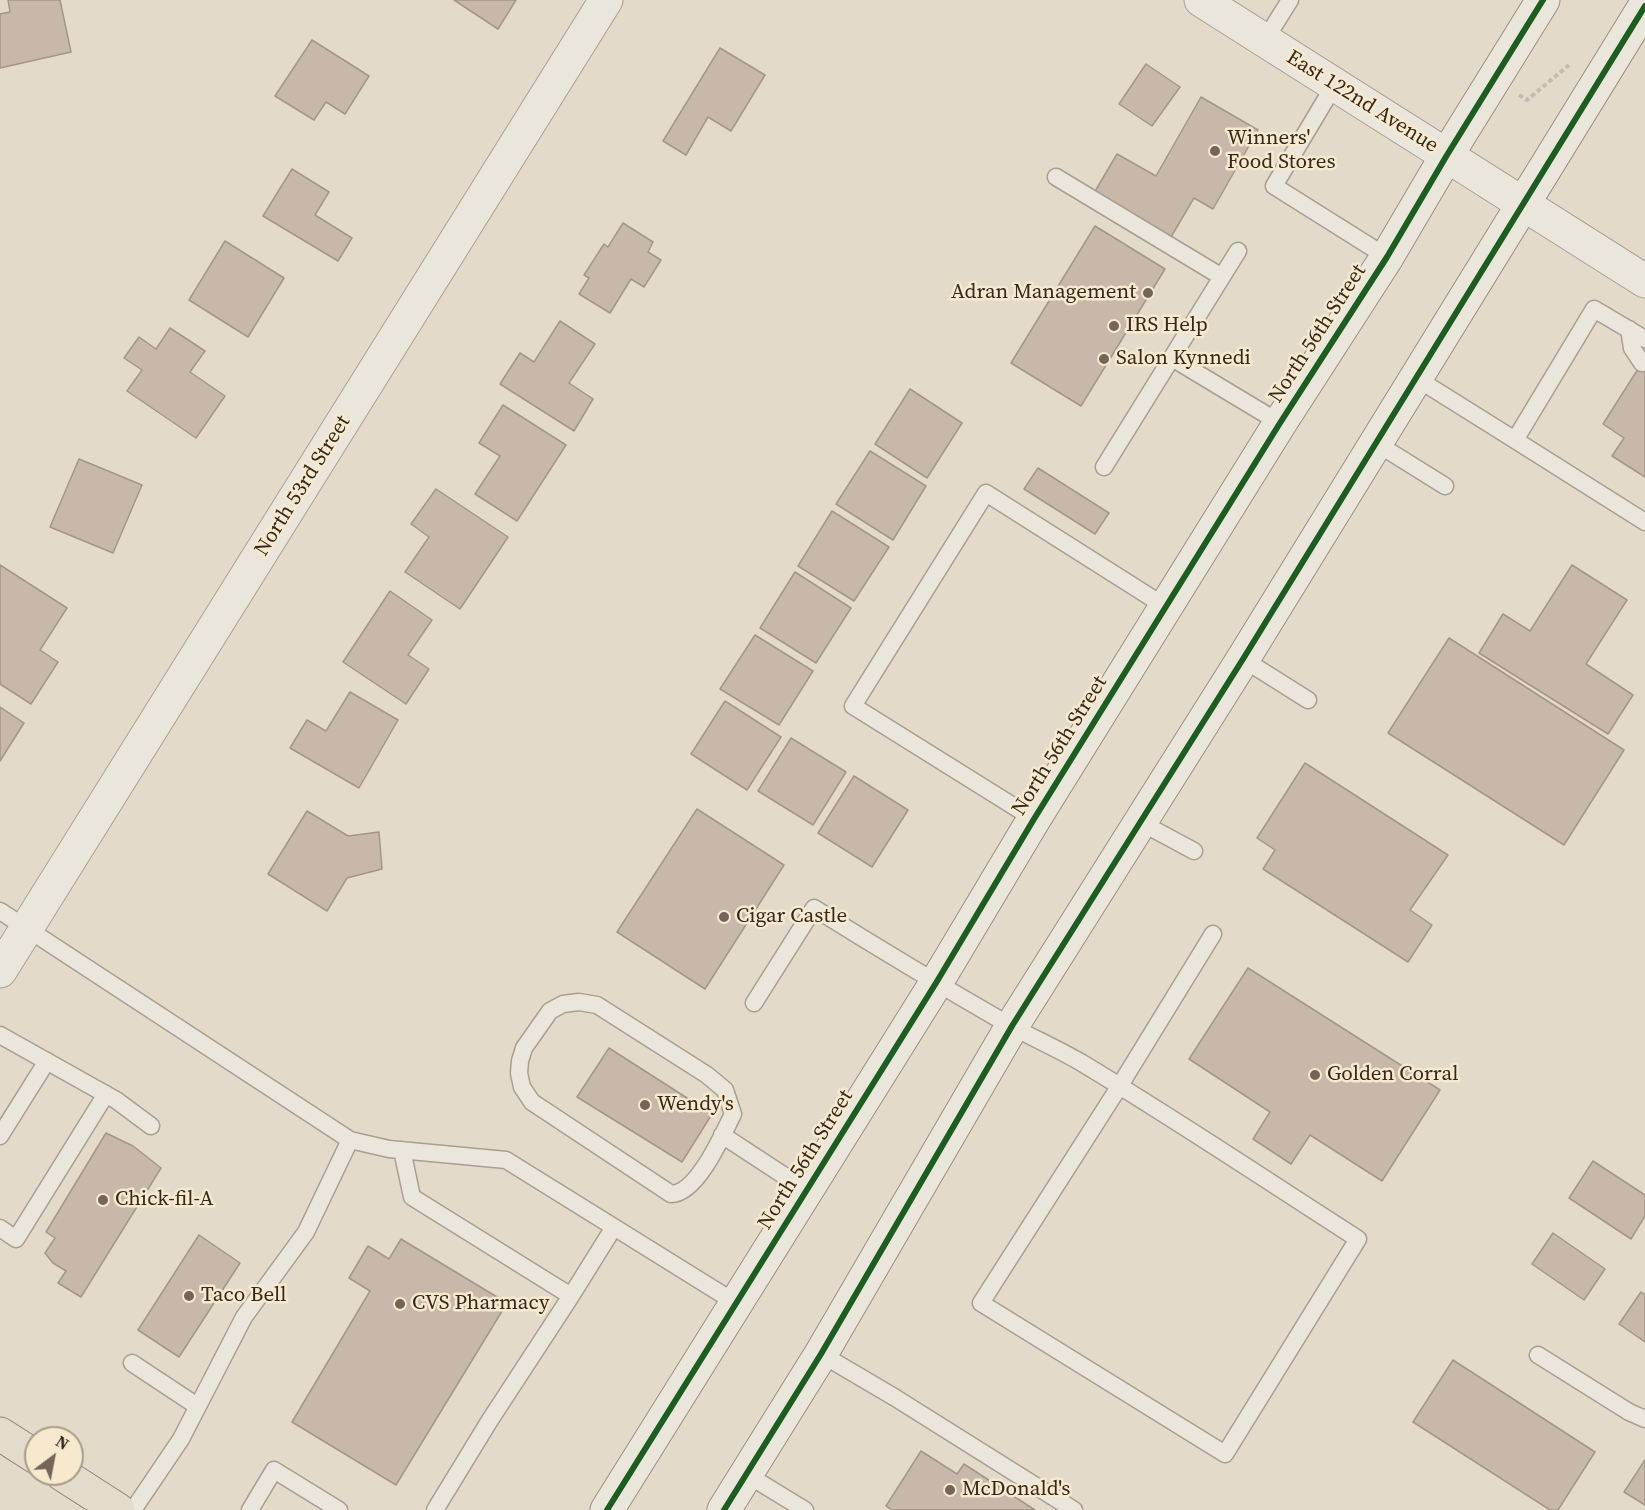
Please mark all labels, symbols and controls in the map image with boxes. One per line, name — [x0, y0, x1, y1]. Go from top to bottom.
street label: East 122nd Avenue — [1281, 45, 1443, 159]
place label: Winners' Food Stores — [1227, 126, 1336, 176]
marker: Winners' Food Stores — [1208, 144, 1222, 158]
street label: North 56th Street — [1264, 260, 1372, 408]
place label: Adran Management — [951, 280, 1136, 306]
marker: Adran Management — [1141, 286, 1155, 300]
place label: IRS Help — [1126, 313, 1208, 339]
marker: IRS Help — [1107, 319, 1121, 333]
place label: Salon Kynnedi — [1116, 346, 1251, 372]
marker: Salon Kynnedi — [1097, 352, 1111, 366]
street label: North 53rd Street — [250, 411, 356, 561]
street label: North 56th Street — [1007, 671, 1113, 821]
place label: Cigar Castle — [736, 904, 847, 930]
marker: Cigar Castle — [717, 910, 731, 924]
place label: Golden Corral — [1327, 1062, 1458, 1088]
marker: Golden Corral — [1308, 1068, 1322, 1082]
street label: North 56th Street — [753, 1085, 859, 1235]
place label: Wendy's — [657, 1092, 734, 1118]
marker: Wendy's — [638, 1098, 652, 1112]
place label: Chick-fil-A — [115, 1187, 213, 1213]
marker: Chick-fil-A — [96, 1193, 110, 1207]
place label: Taco Bell — [201, 1283, 286, 1309]
marker: Taco Bell — [182, 1289, 196, 1303]
place label: CVS Pharmacy — [412, 1291, 549, 1317]
marker: CVS Pharmacy — [393, 1297, 407, 1311]
north arrow — [24, 1426, 84, 1486]
text: N — [52, 1430, 73, 1455]
place label: McDonald's — [962, 1477, 1070, 1503]
marker: McDonald's — [943, 1483, 957, 1497]

